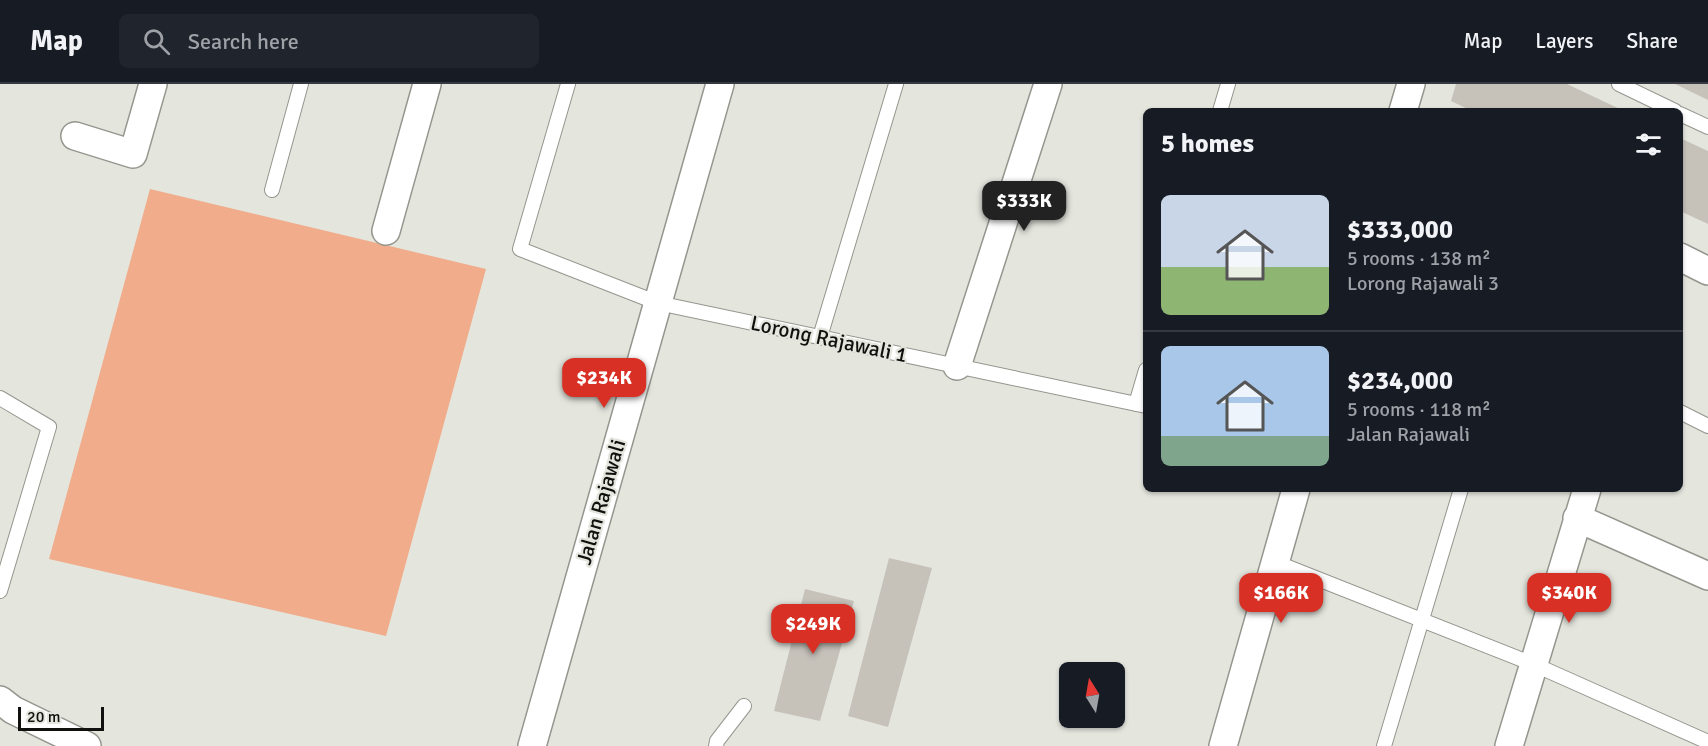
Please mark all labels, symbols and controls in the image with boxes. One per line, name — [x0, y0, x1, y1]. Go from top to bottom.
search box — [119, 14, 539, 68]
text: Map — [30, 24, 83, 58]
icon: search — [140, 25, 173, 58]
text: Search here — [188, 28, 299, 55]
text: Map — [1464, 28, 1502, 54]
text: Layers — [1535, 28, 1593, 54]
text: Share — [1626, 28, 1678, 54]
text: 5 homes — [1161, 128, 1254, 160]
icon: filters — [1632, 128, 1665, 161]
pin: $333K — [982, 181, 1066, 232]
text: $333K — [996, 188, 1052, 213]
text: $333,000 — [1347, 214, 1453, 246]
icon: home — [1209, 219, 1281, 291]
text: 5 rooms · 138 m² — [1347, 246, 1491, 271]
text: Lorong Rajawali 3 — [1347, 271, 1499, 296]
street label: Lorong Rajawali 1 — [748, 310, 910, 368]
pin: $234K — [562, 358, 646, 409]
text: $234K — [576, 365, 632, 390]
text: $234,000 — [1347, 365, 1453, 397]
icon: home — [1209, 370, 1281, 442]
text: 5 rooms · 118 m² — [1347, 397, 1491, 422]
text: Jalan Rajawali — [1347, 422, 1470, 447]
street label: Jalan Rajawali — [571, 436, 631, 568]
pin: $166K — [1239, 573, 1323, 624]
pin: $340K — [1527, 573, 1611, 624]
text: $166K — [1253, 580, 1309, 605]
text: $340K — [1541, 580, 1597, 605]
pin: $249K — [771, 604, 855, 655]
text: $249K — [785, 611, 841, 636]
north arrow — [1059, 662, 1125, 728]
map controls — [1059, 662, 1125, 728]
scale bar — [18, 704, 104, 732]
text: 20 m — [27, 707, 61, 727]

